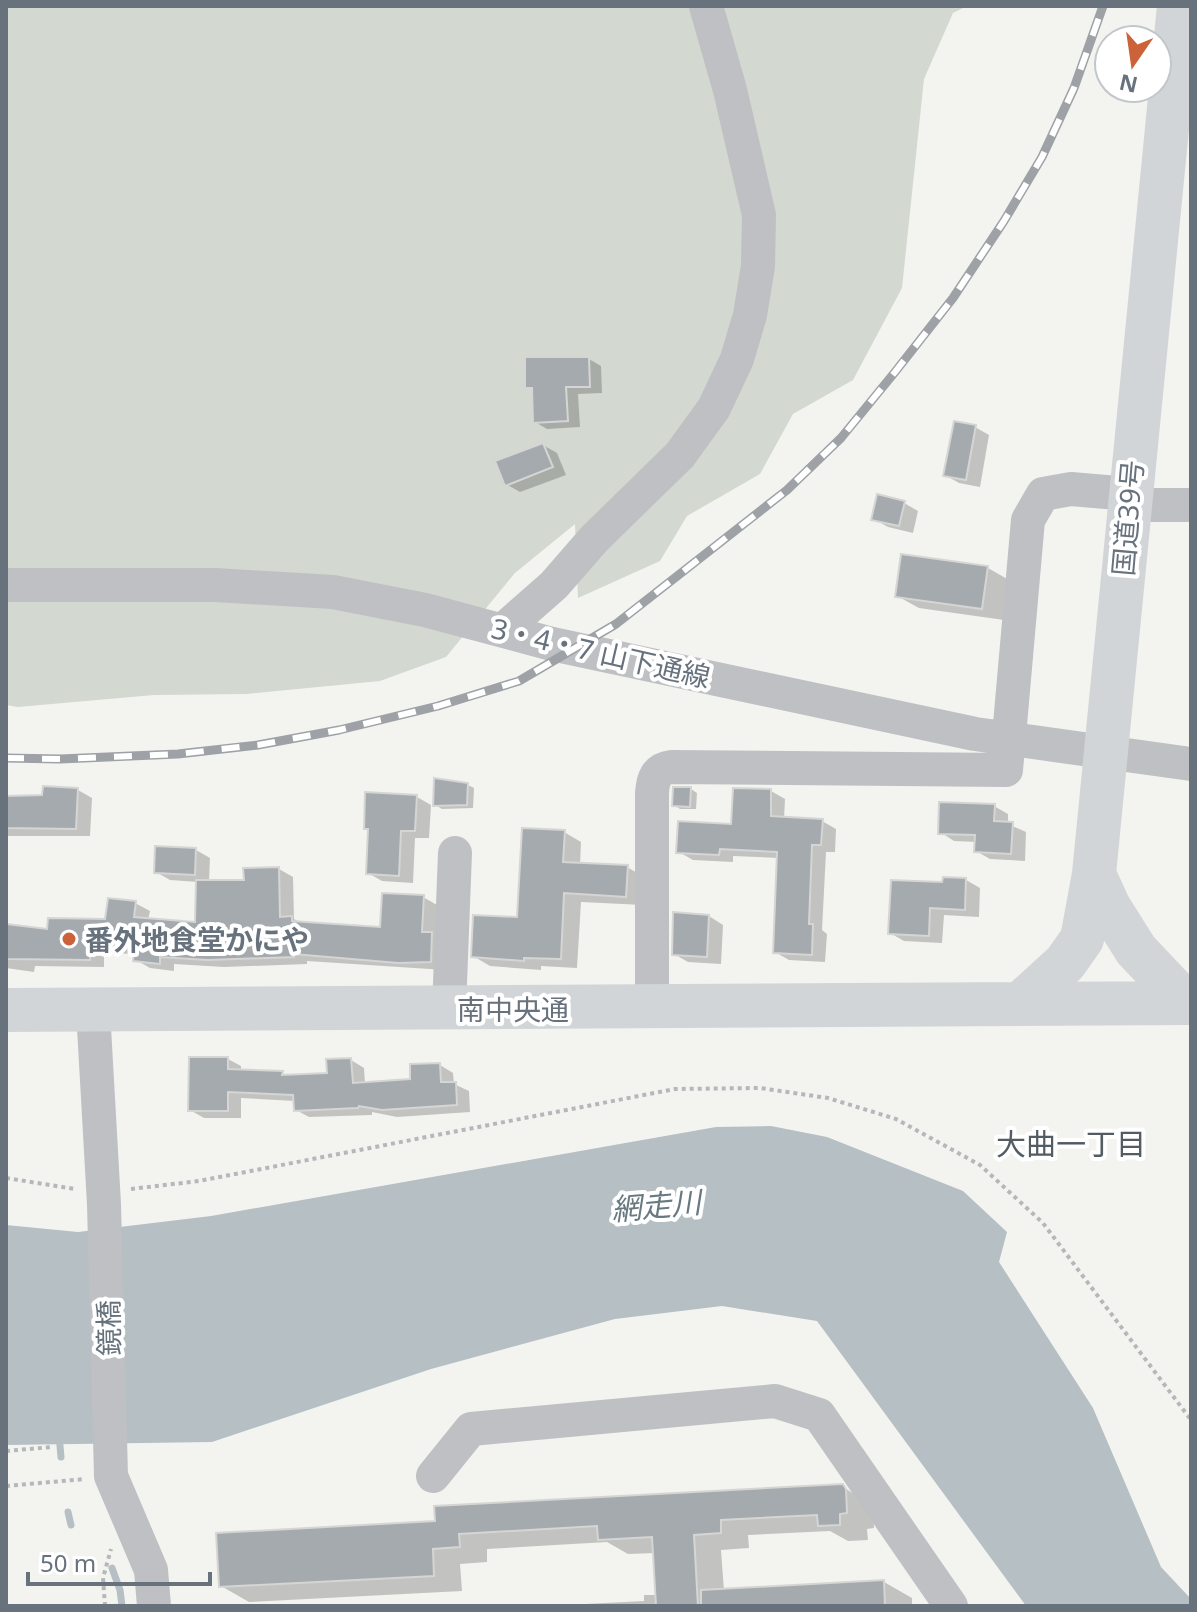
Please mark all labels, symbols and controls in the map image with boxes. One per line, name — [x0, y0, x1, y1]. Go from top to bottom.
north arrow — [1093, 24, 1173, 104]
text: N — [1116, 68, 1140, 101]
street label: 国道39号 — [1103, 459, 1151, 577]
street label: 3・4・7 山下通線 — [488, 608, 714, 696]
place label: 番外地食堂かにや — [85, 920, 309, 958]
marker: 番外地食堂かにや — [60, 930, 78, 948]
street label: 南中央通 — [457, 990, 569, 1028]
district label: 大曲一丁目 — [996, 1123, 1146, 1164]
water label: 網走川 — [609, 1180, 706, 1229]
street label: 鏡橋 — [89, 1300, 127, 1356]
scale bar — [28, 1536, 210, 1586]
text: 50 m — [40, 1546, 96, 1579]

